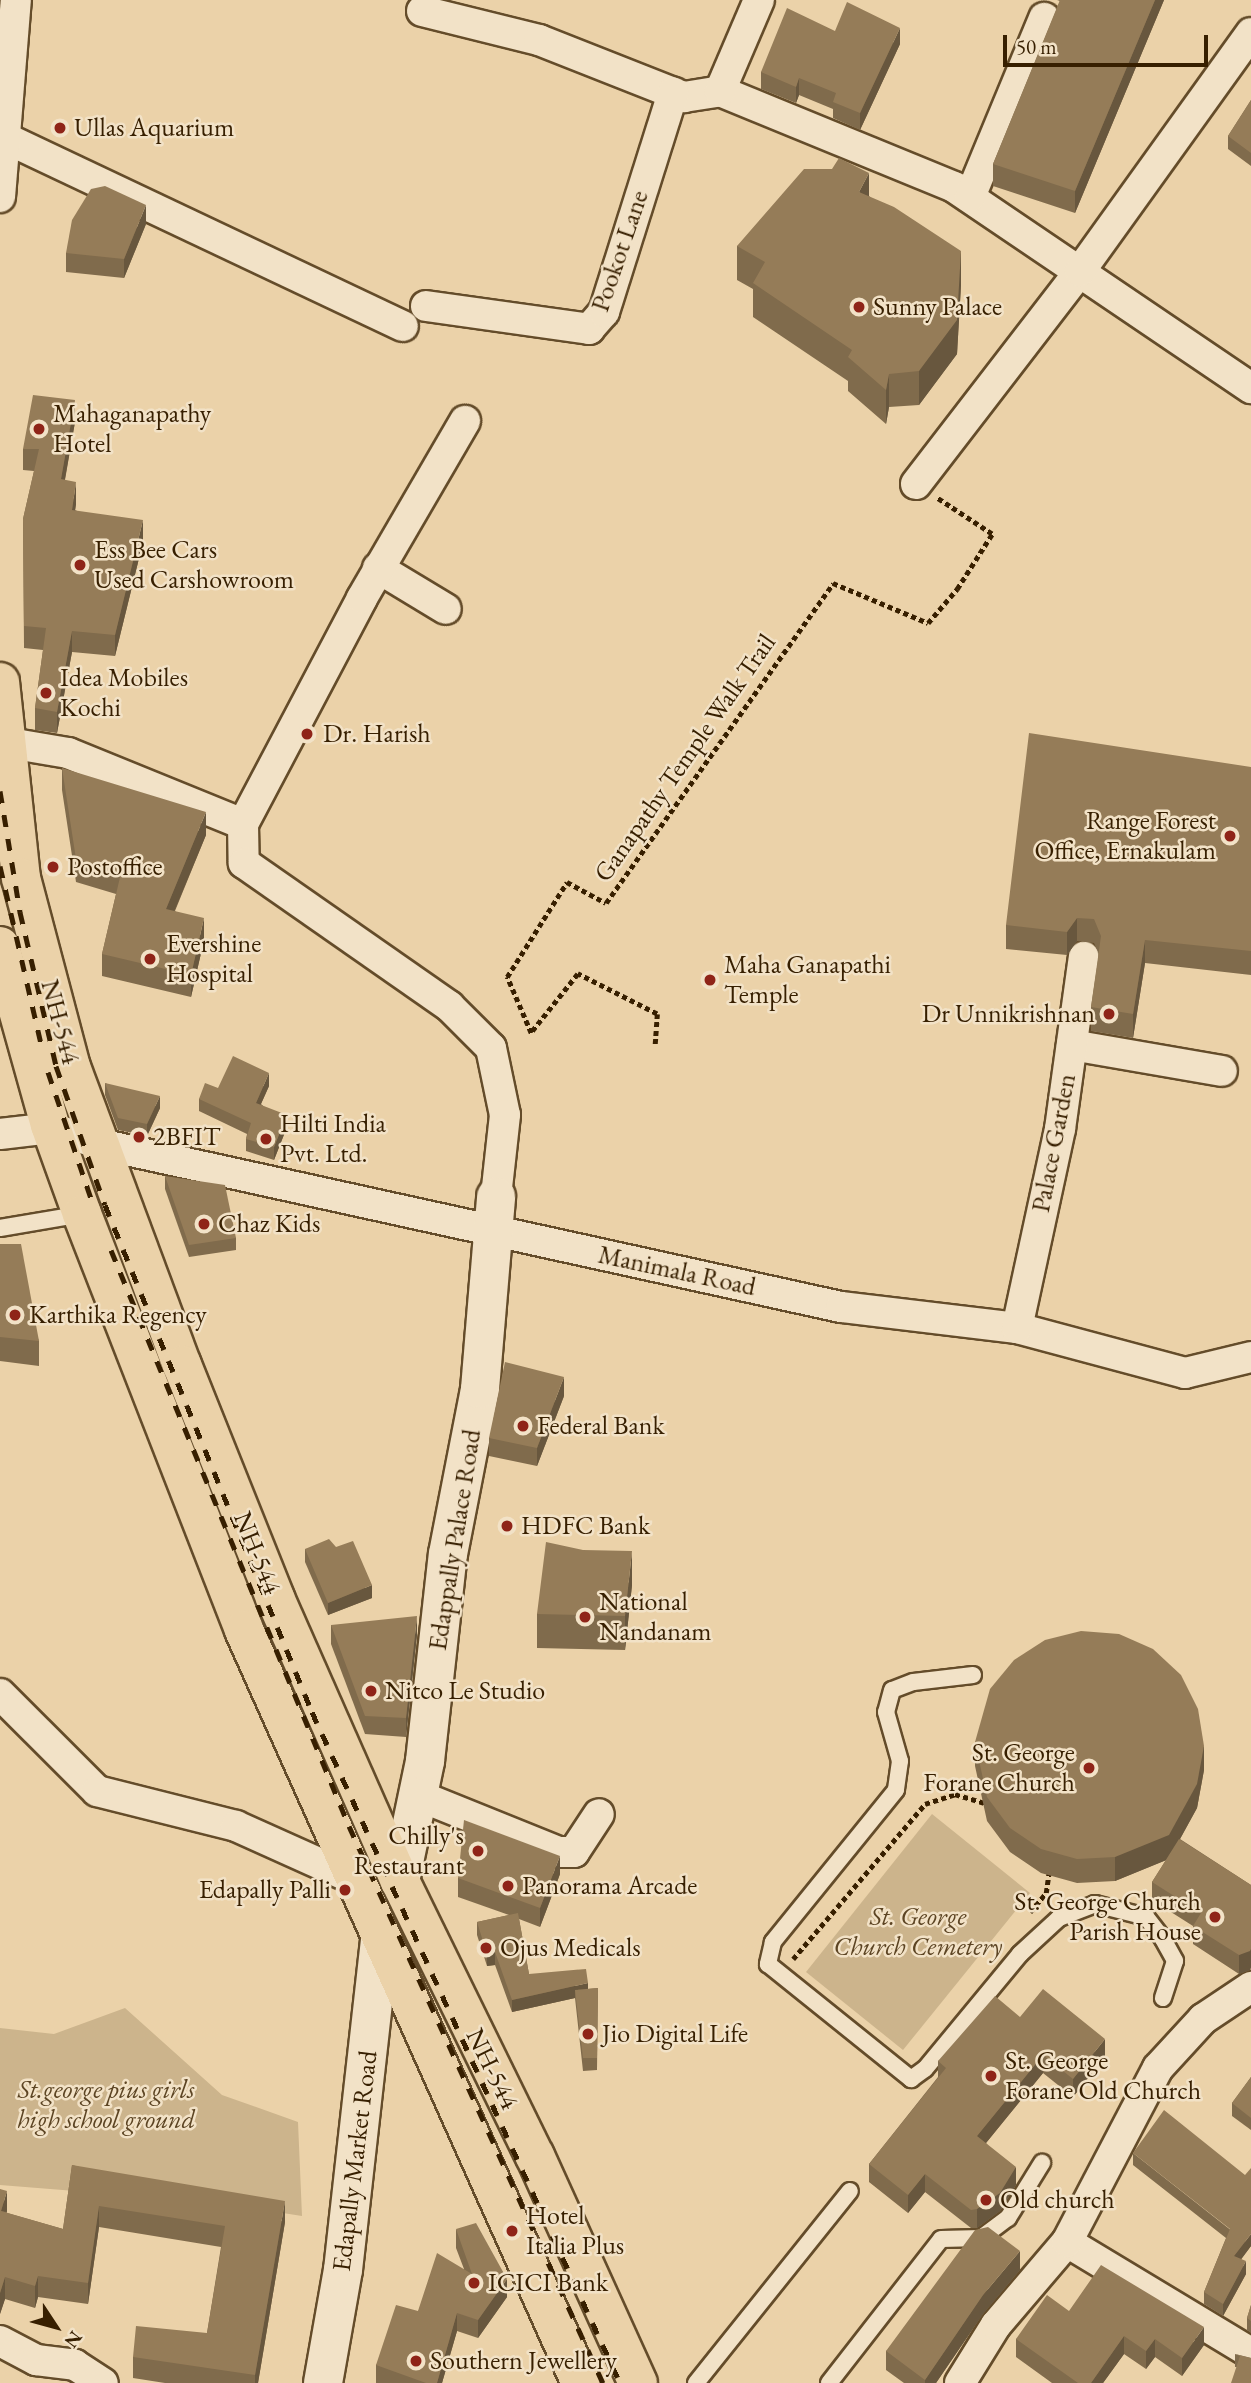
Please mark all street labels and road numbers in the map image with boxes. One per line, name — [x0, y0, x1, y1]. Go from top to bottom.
street label: Pookot Lane — [585, 186, 655, 316]
street label: Ganapathy Temple Walk Trail — [588, 628, 782, 888]
street label: NH-544 — [34, 976, 86, 1068]
street label: Palace Garden — [1025, 1071, 1083, 1215]
street label: Manimala Road — [595, 1239, 759, 1303]
street label: Edappally Palace Road — [422, 1427, 488, 1653]
street label: NH-544 — [226, 1507, 288, 1599]
street label: NH-544 — [459, 2023, 525, 2115]
street label: Edapally Market Road — [326, 2049, 384, 2273]

